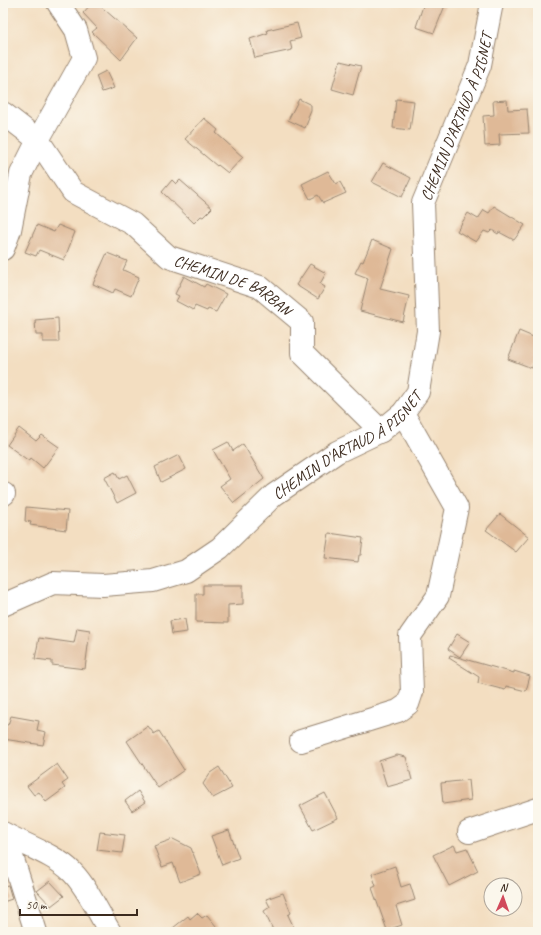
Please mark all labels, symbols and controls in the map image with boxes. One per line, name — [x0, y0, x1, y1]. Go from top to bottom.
street label: CHEMIN D'ARTAUD À PIGNET — [416, 28, 498, 204]
street label: CHEMIN DE BARBAN — [171, 250, 298, 322]
street label: CHEMIN D'ARTAUD À PIGNET — [269, 385, 428, 504]
north arrow — [483, 877, 523, 917]
text: N — [500, 880, 509, 894]
scale bar — [20, 891, 137, 917]
text: 50 m — [26, 897, 48, 913]

